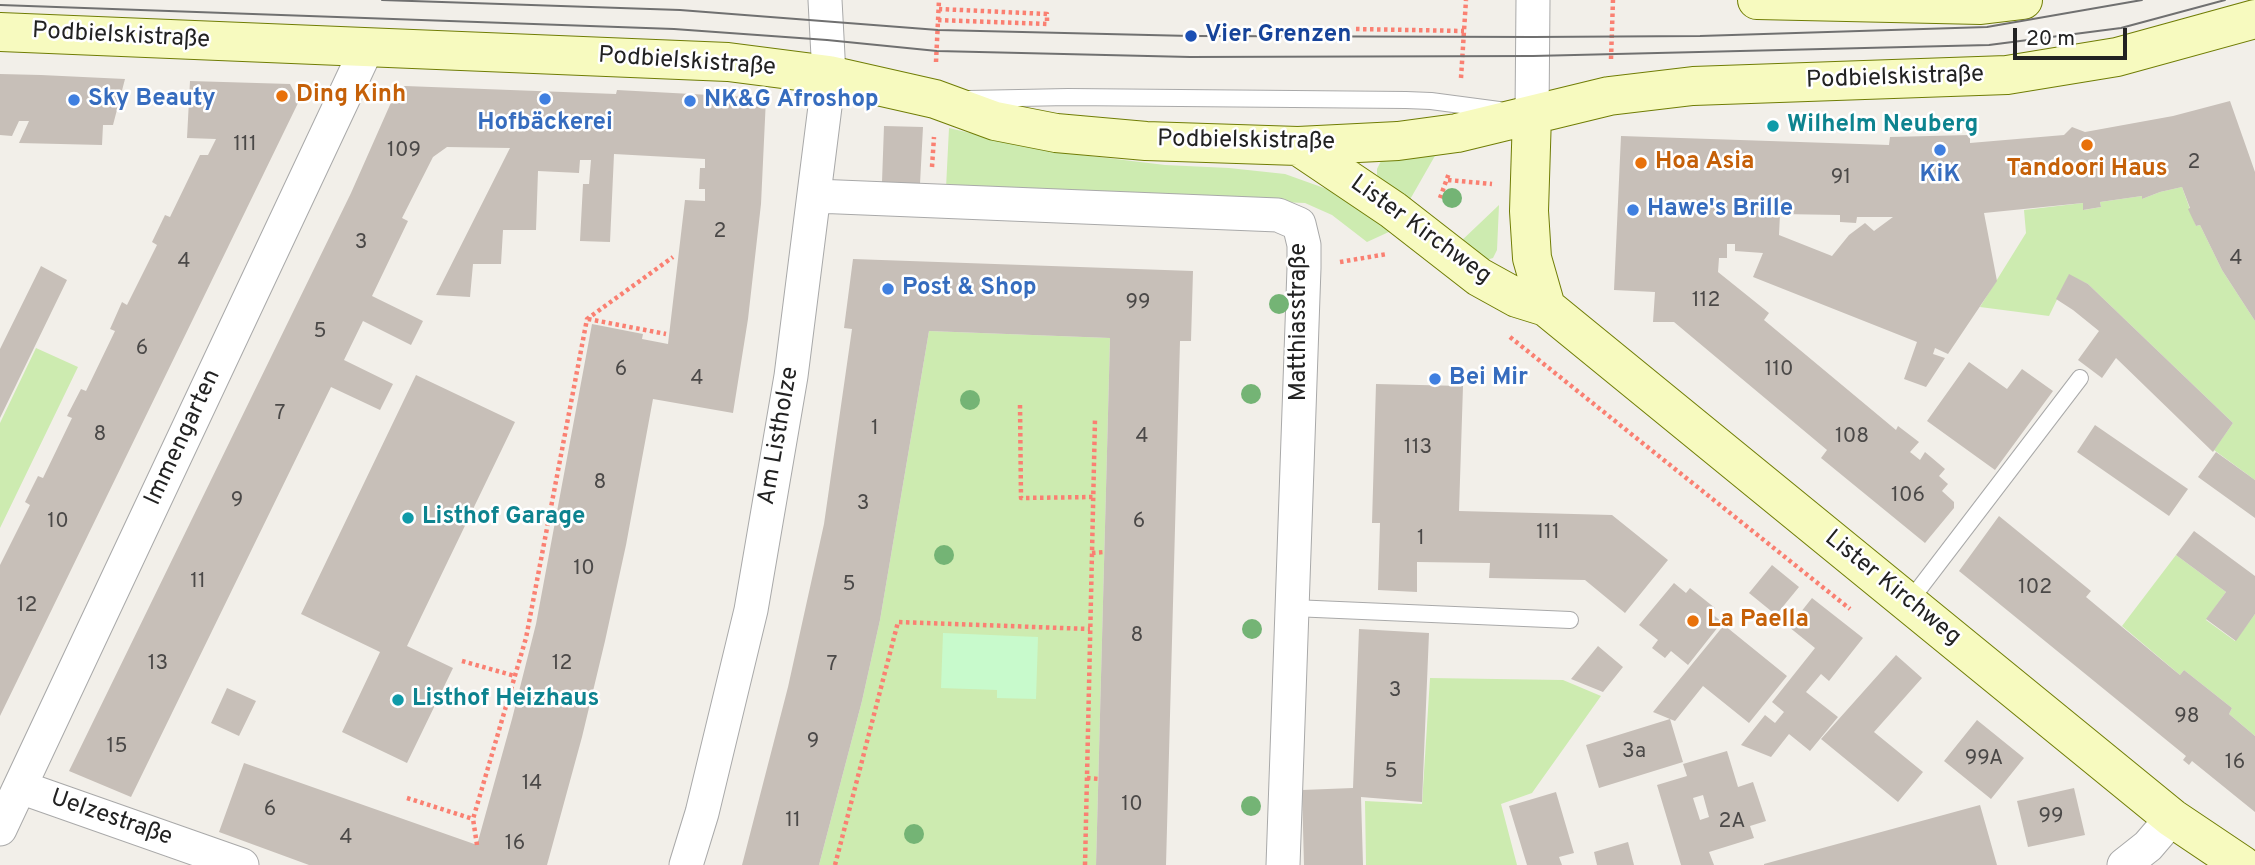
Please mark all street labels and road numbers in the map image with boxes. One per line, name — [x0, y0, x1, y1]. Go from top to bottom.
street label: Podbielskistraße — [31, 18, 211, 56]
street label: Podbielskistraße — [597, 42, 777, 84]
street label: Podbielskistraße — [1805, 62, 1985, 96]
street label: Podbielskistraße — [1157, 126, 1335, 158]
street label: Lister Kirchweg — [1344, 170, 1496, 292]
street label: Matthiasstraße — [1286, 243, 1314, 401]
street label: Immengarten — [140, 365, 228, 511]
street label: Am Listholze — [754, 365, 806, 507]
street label: Lister Kirchweg — [1818, 525, 1966, 653]
street label: Uelzestraße — [46, 785, 176, 853]

